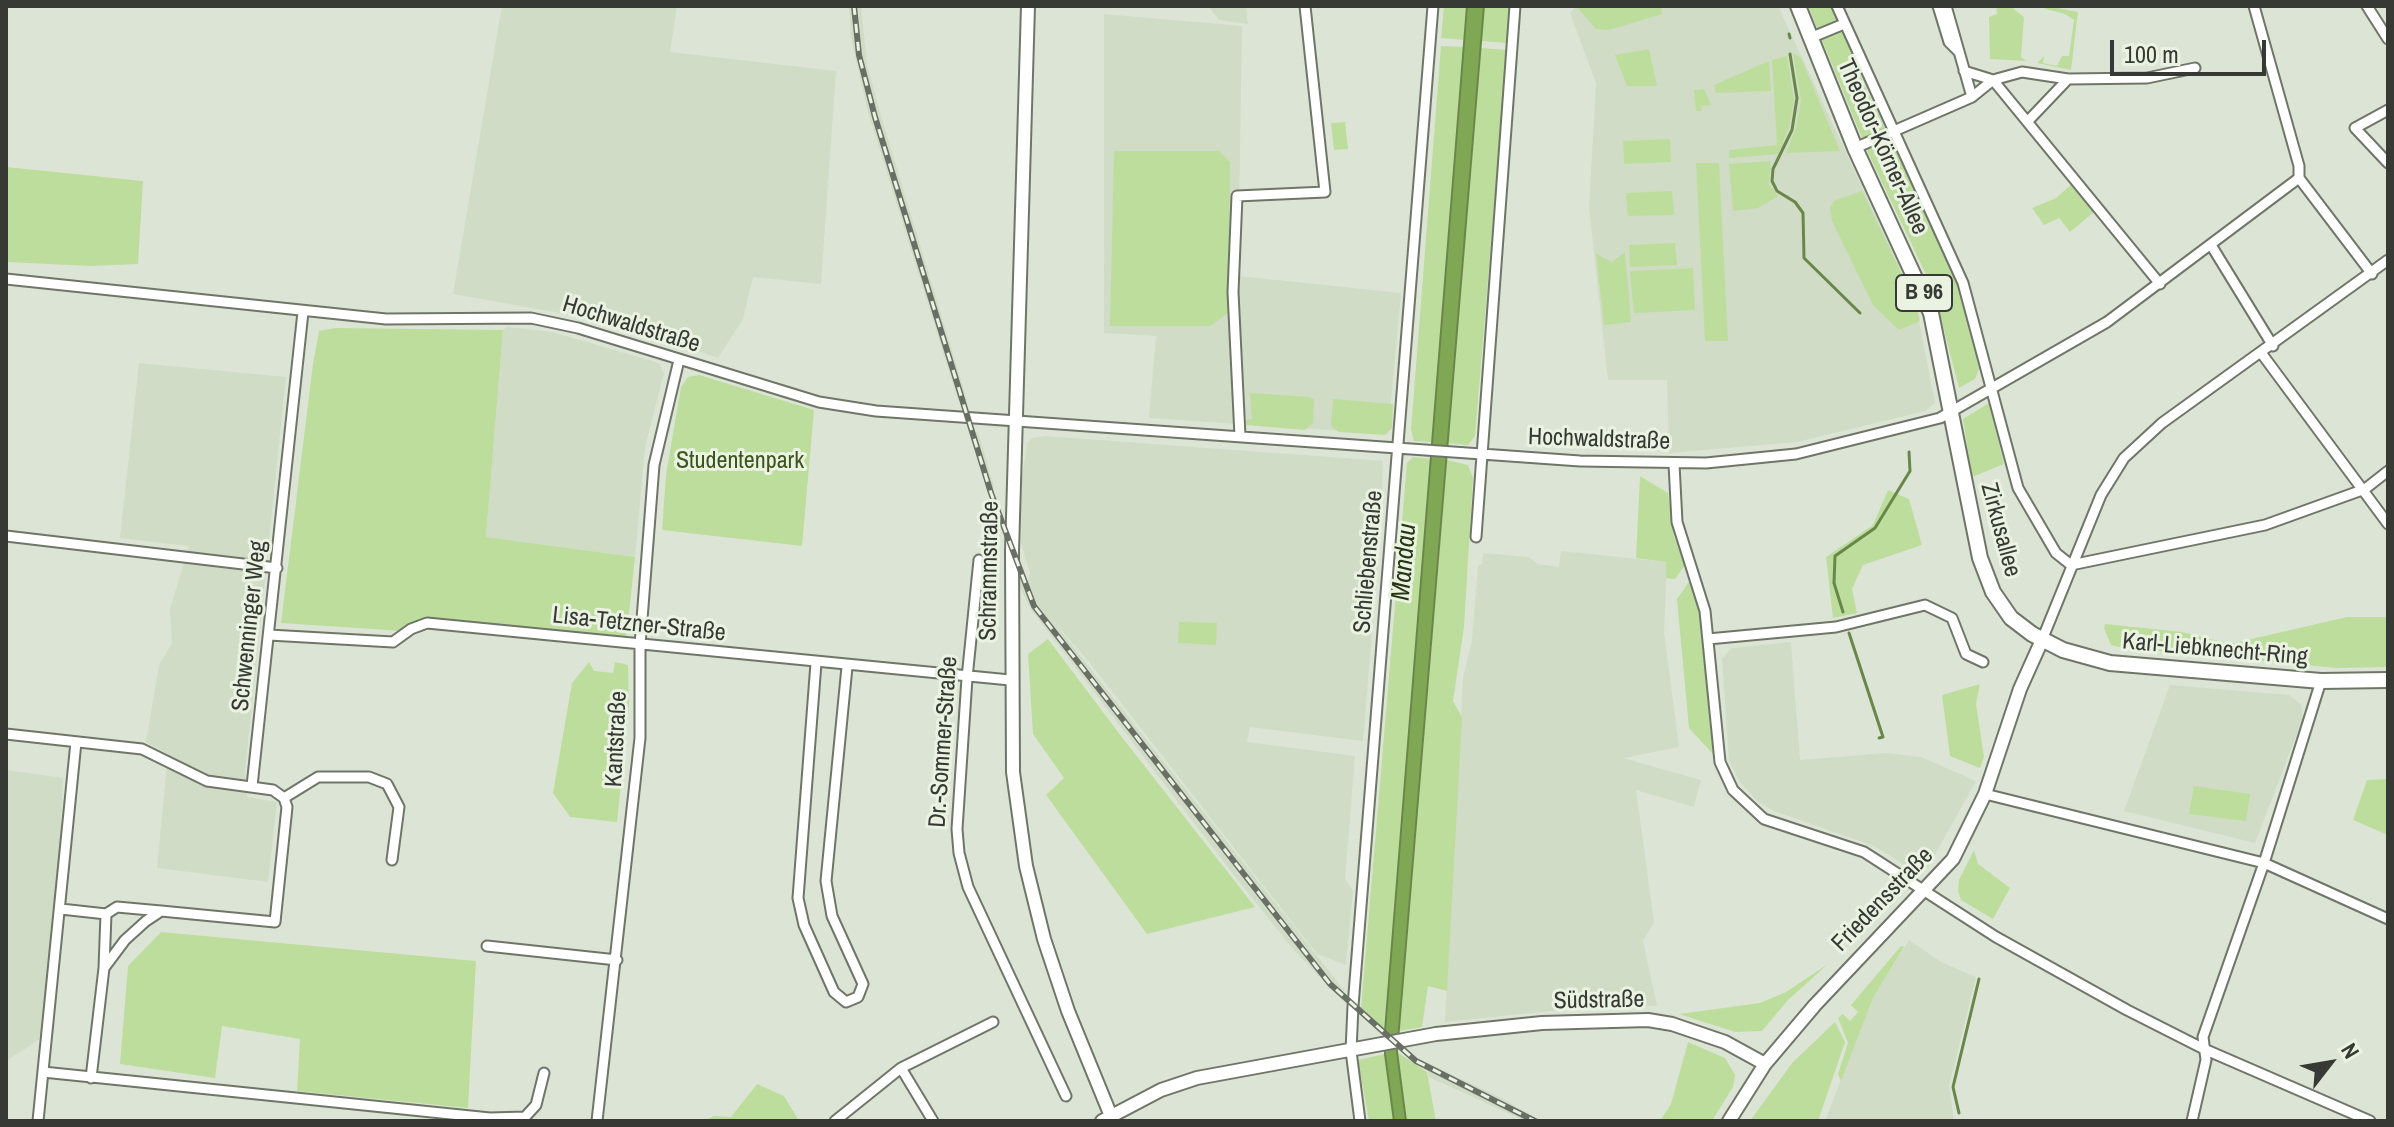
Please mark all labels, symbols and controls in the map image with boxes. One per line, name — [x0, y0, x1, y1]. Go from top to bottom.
scale bar — [2114, 24, 2270, 74]
text: 100 m — [2124, 38, 2179, 70]
street label: Theodor-Körner-Allee — [1830, 55, 1934, 239]
road number: B 96 — [1896, 275, 1952, 311]
street label: Hochwaldstraße — [559, 290, 703, 360]
street label: Hochwaldstraße — [1527, 423, 1671, 457]
park label: Studentenpark — [676, 448, 804, 476]
street label: Zirkusallee — [1974, 480, 2026, 580]
street label: Schliebenstraße — [1348, 489, 1390, 635]
street label: Schrammstraße — [974, 501, 1006, 641]
water label: Mandau — [1386, 522, 1424, 602]
street label: Schwenninger Weg — [227, 539, 273, 713]
street label: Lisa-Tetzner-Straße — [551, 602, 727, 648]
street label: Karl-Liebknecht-Ring — [2121, 628, 2309, 672]
street label: Dr.-Sommer-Straße — [924, 655, 964, 829]
street label: Kantstraße — [600, 690, 634, 788]
street label: Friedensstraße — [1826, 842, 1940, 958]
street label: Südstraße — [1553, 986, 1645, 1016]
north arrow — [2290, 1023, 2370, 1103]
text: N — [2334, 1037, 2367, 1064]

